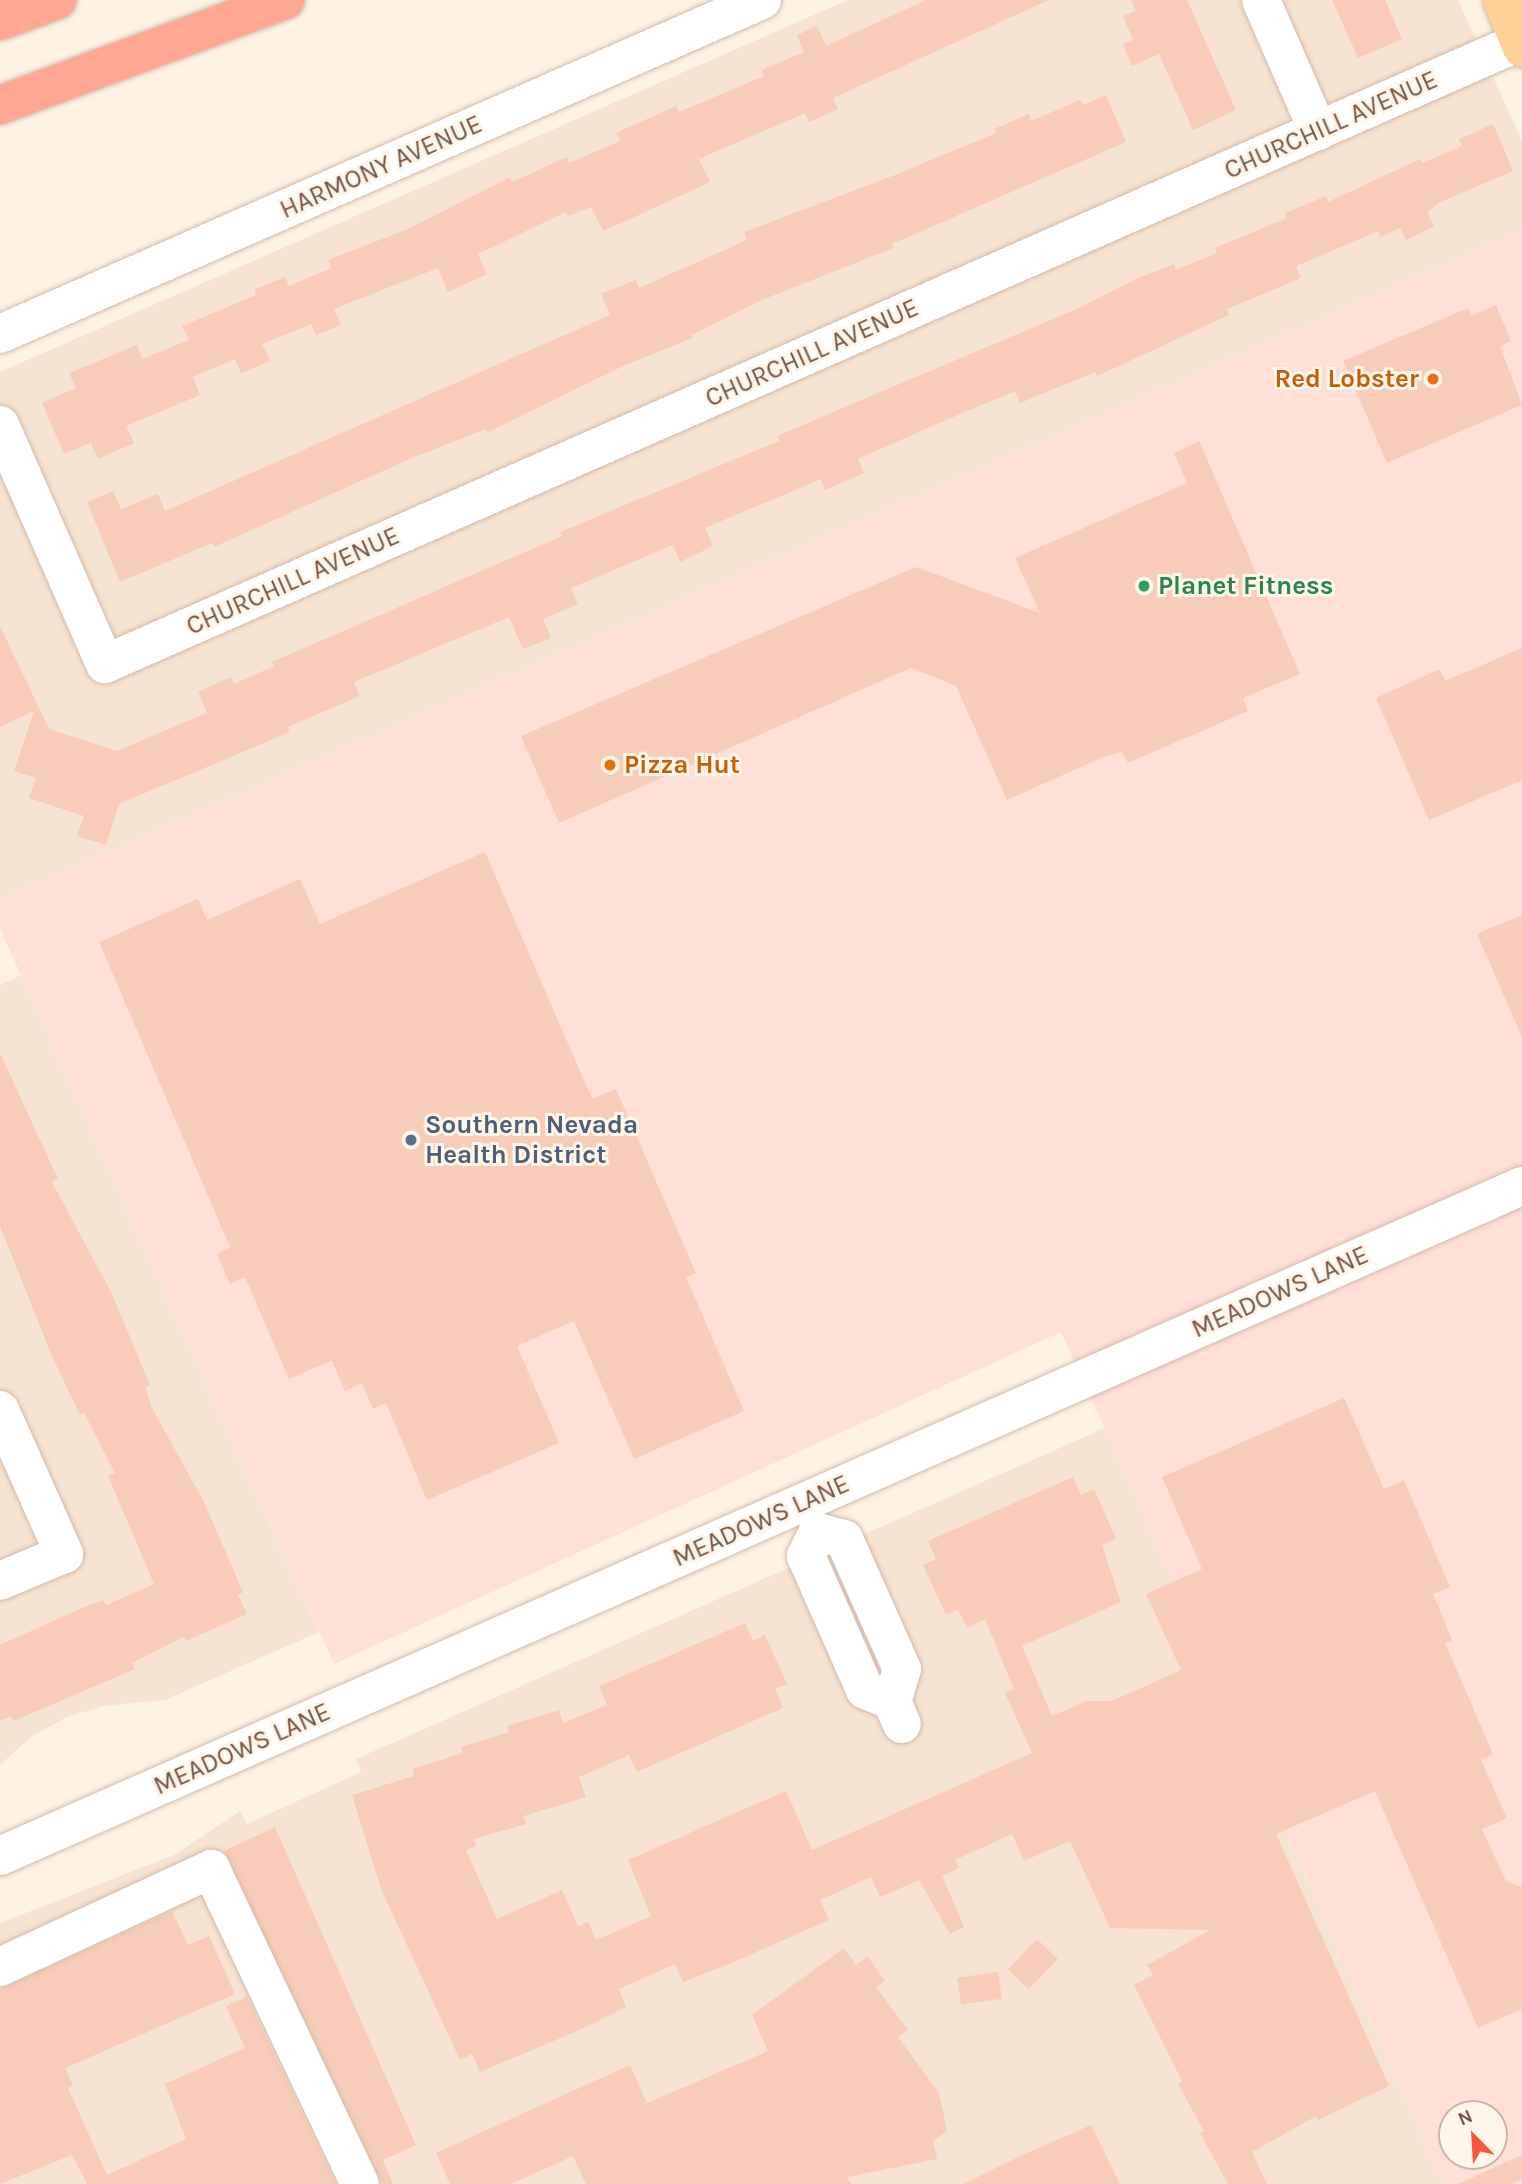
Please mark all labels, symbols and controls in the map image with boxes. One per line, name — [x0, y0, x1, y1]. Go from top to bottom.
street label: CHURCHILL AVENUE — [1220, 64, 1442, 186]
street label: HARMONY AVENUE — [275, 108, 487, 226]
street label: CHURCHILL AVENUE — [701, 292, 923, 414]
place label: Red Lobster — [1274, 363, 1419, 395]
marker: Red Lobster — [1425, 371, 1441, 387]
street label: CHURCHILL AVENUE — [182, 520, 404, 642]
place label: Planet Fitness — [1158, 570, 1333, 602]
marker: Planet Fitness — [1136, 578, 1152, 594]
place label: Pizza Hut — [624, 749, 740, 781]
marker: Pizza Hut — [602, 757, 618, 773]
place label: Southern Nevada Health District — [425, 1109, 638, 1170]
marker: Southern Nevada Health District — [403, 1132, 419, 1148]
street label: MEADOWS LANE — [1187, 1239, 1373, 1345]
street label: MEADOWS LANE — [668, 1468, 854, 1574]
street label: MEADOWS LANE — [149, 1696, 335, 1802]
north arrow — [1438, 2100, 1508, 2170]
text: N — [1455, 2105, 1476, 2130]

